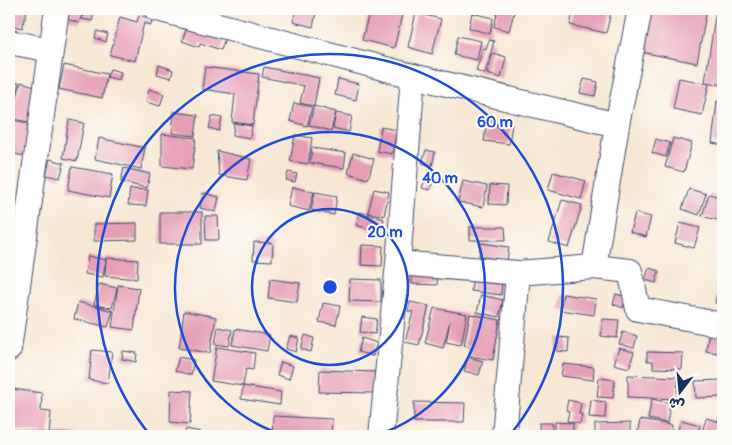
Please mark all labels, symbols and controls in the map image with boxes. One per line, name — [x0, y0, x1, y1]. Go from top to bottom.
text: 60 m — [477, 113, 513, 132]
text: 40 m — [422, 169, 458, 188]
text: 20 m — [367, 223, 403, 242]
centre of rings — [321, 278, 339, 296]
north arrow — [654, 368, 704, 418]
text: ش — [667, 394, 686, 414]

